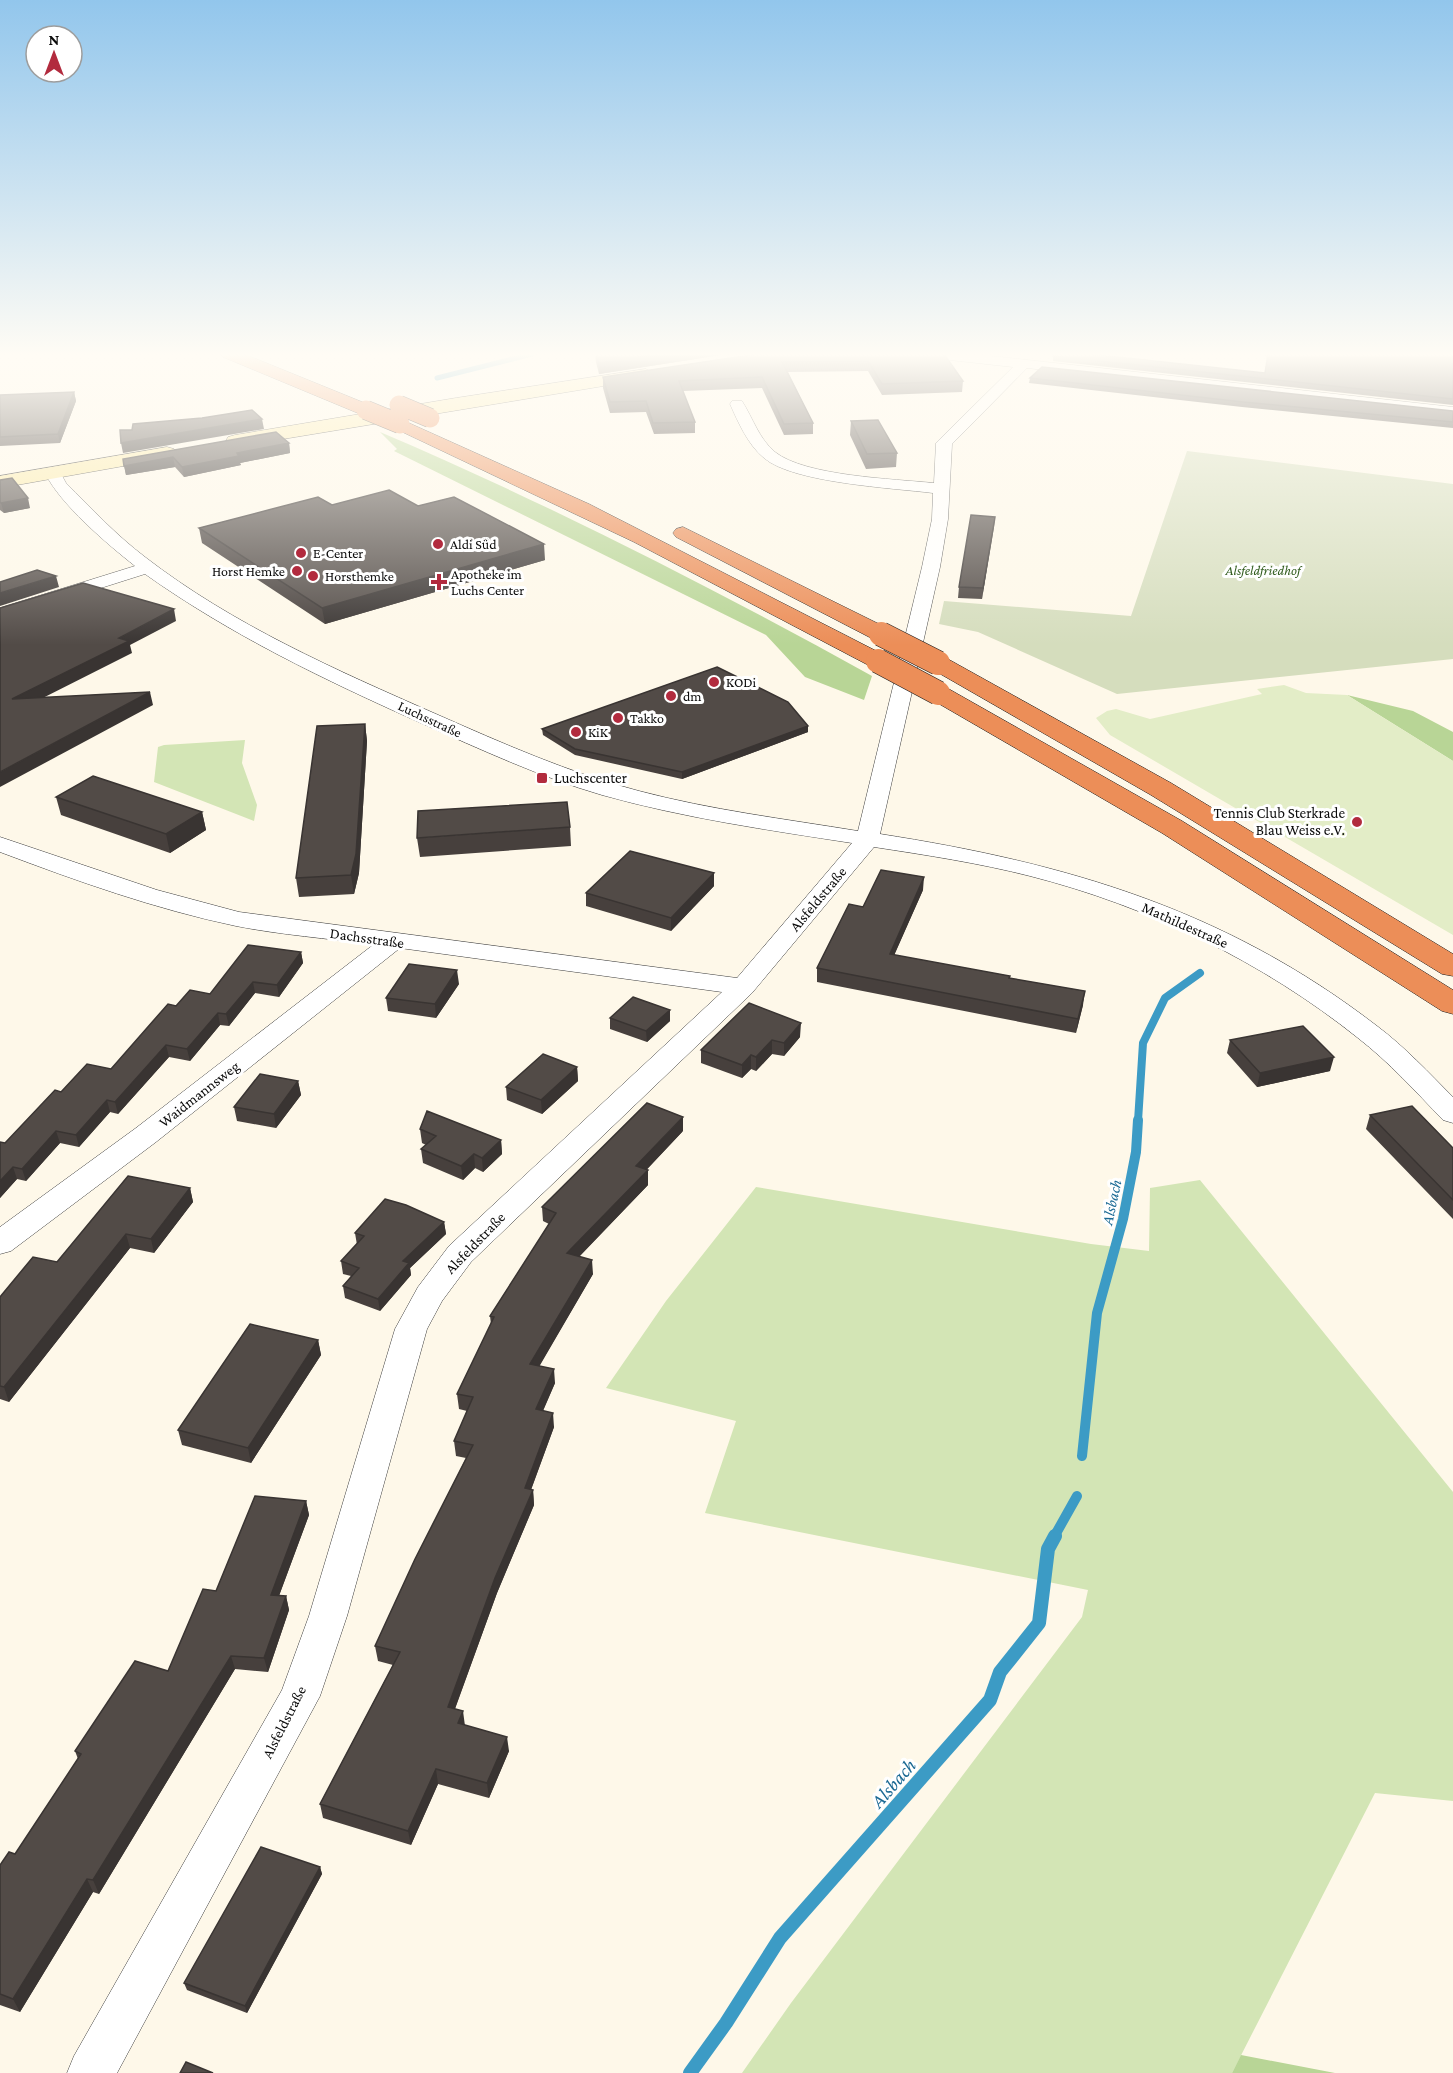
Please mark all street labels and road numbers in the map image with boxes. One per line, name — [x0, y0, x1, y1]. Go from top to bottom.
street label: Luchsstraße — [396, 697, 464, 741]
street label: Alsfeldstraße — [787, 863, 850, 934]
street label: Mathildestraße — [1139, 899, 1231, 951]
street label: Dachsstraße — [329, 925, 406, 951]
street label: Waidmannsweg — [156, 1058, 243, 1131]
street label: Alsfeldstraße — [442, 1209, 508, 1277]
street label: Alsfeldstraße — [259, 1683, 309, 1761]

